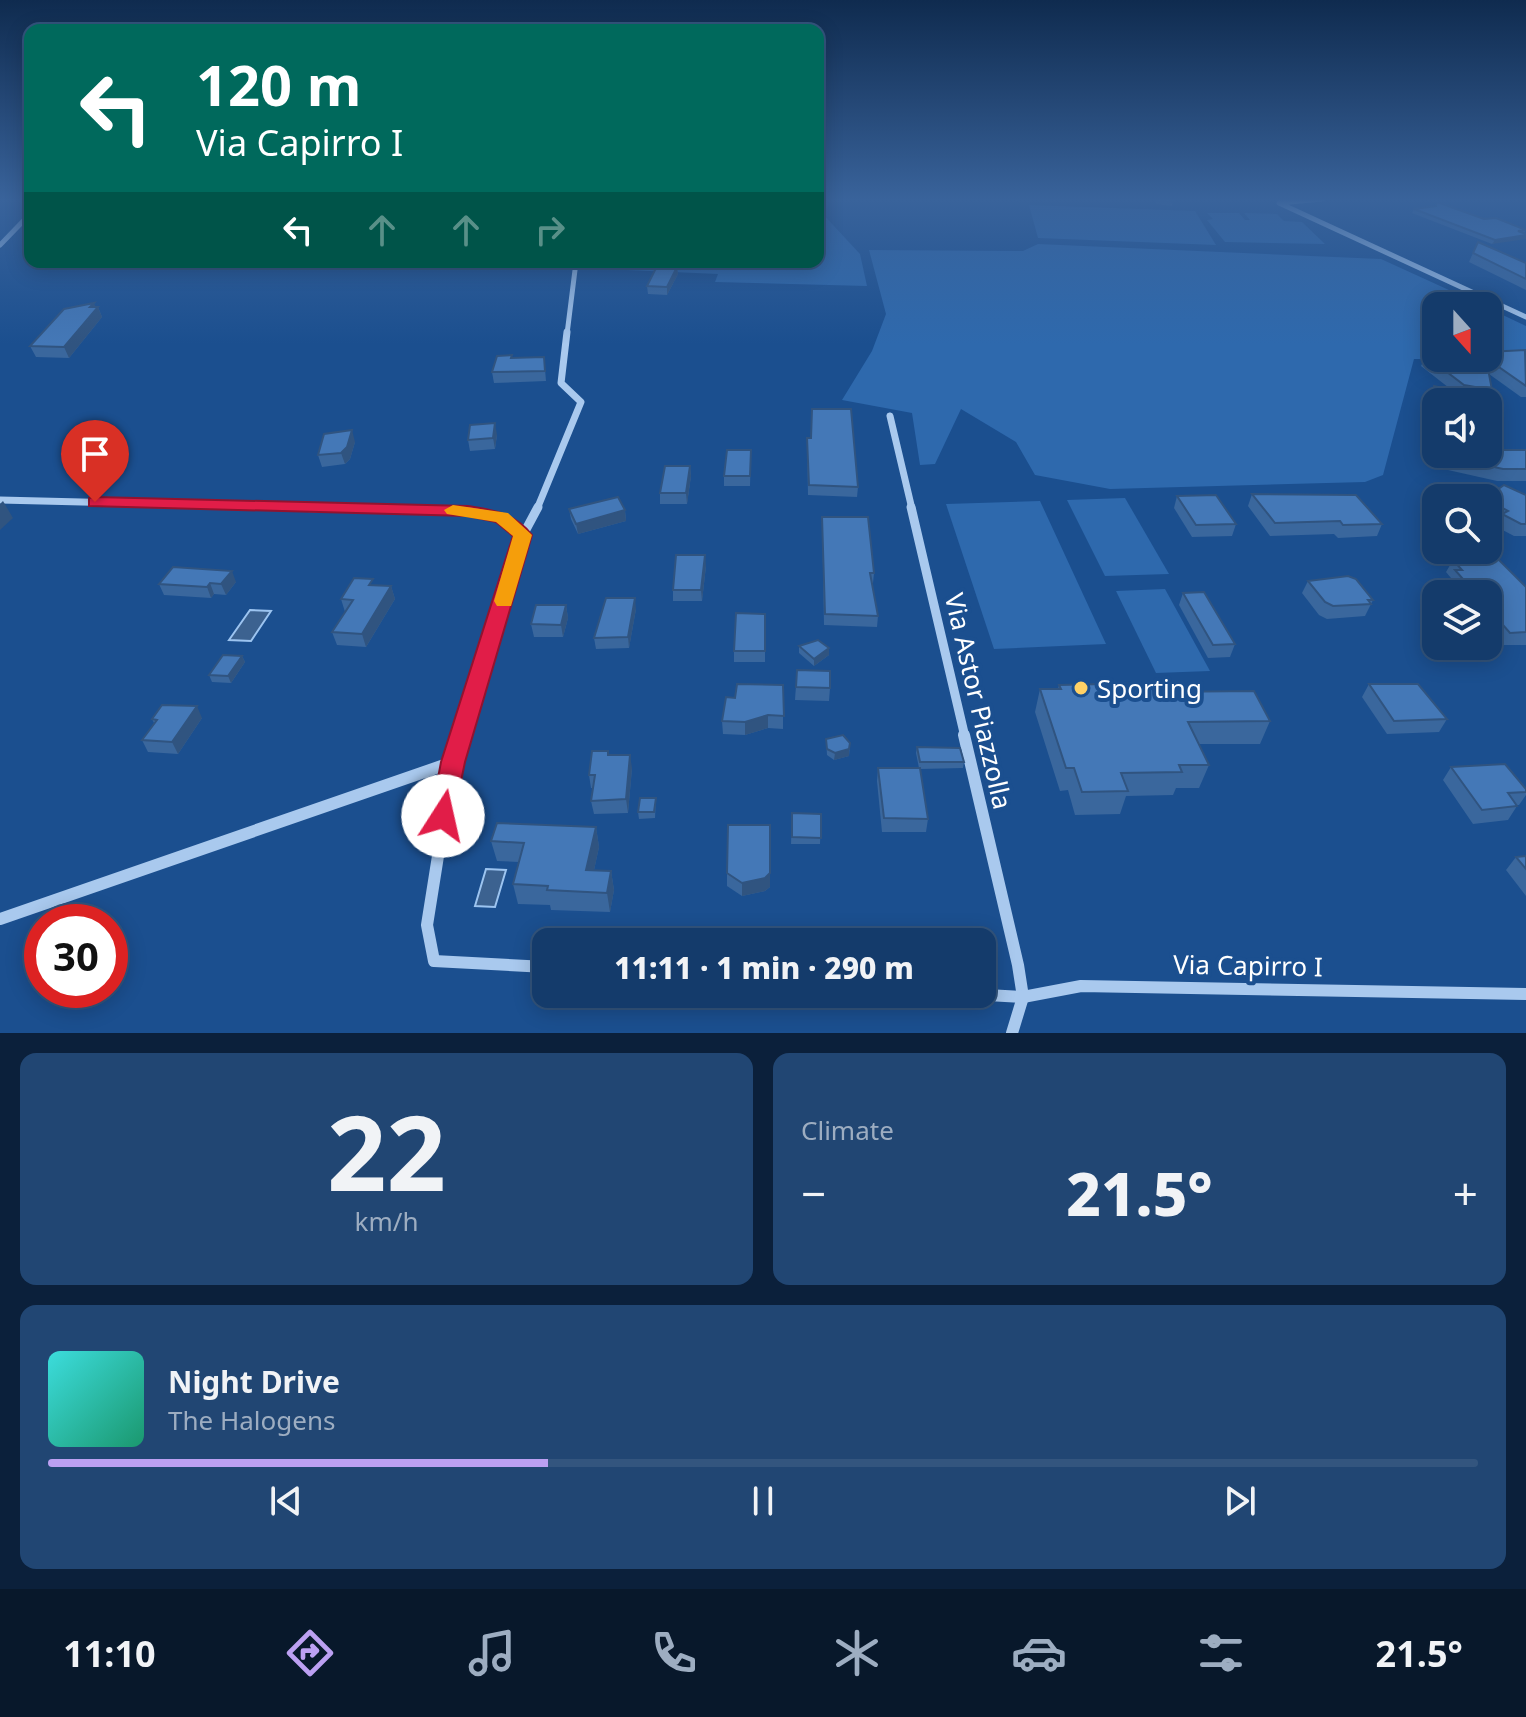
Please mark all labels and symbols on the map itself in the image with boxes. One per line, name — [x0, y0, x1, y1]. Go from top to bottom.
north arrow — [1422, 292, 1502, 372]
pin — [61, 420, 129, 502]
street label: Via Astor Piazzolla — [937, 590, 1021, 812]
place label: Sporting — [1097, 670, 1202, 706]
marker: Sporting — [1072, 679, 1090, 697]
position arrow — [401, 774, 485, 858]
speed limit sign: 30 — [24, 904, 128, 1008]
street label: Via Capirro I — [1173, 946, 1323, 984]

